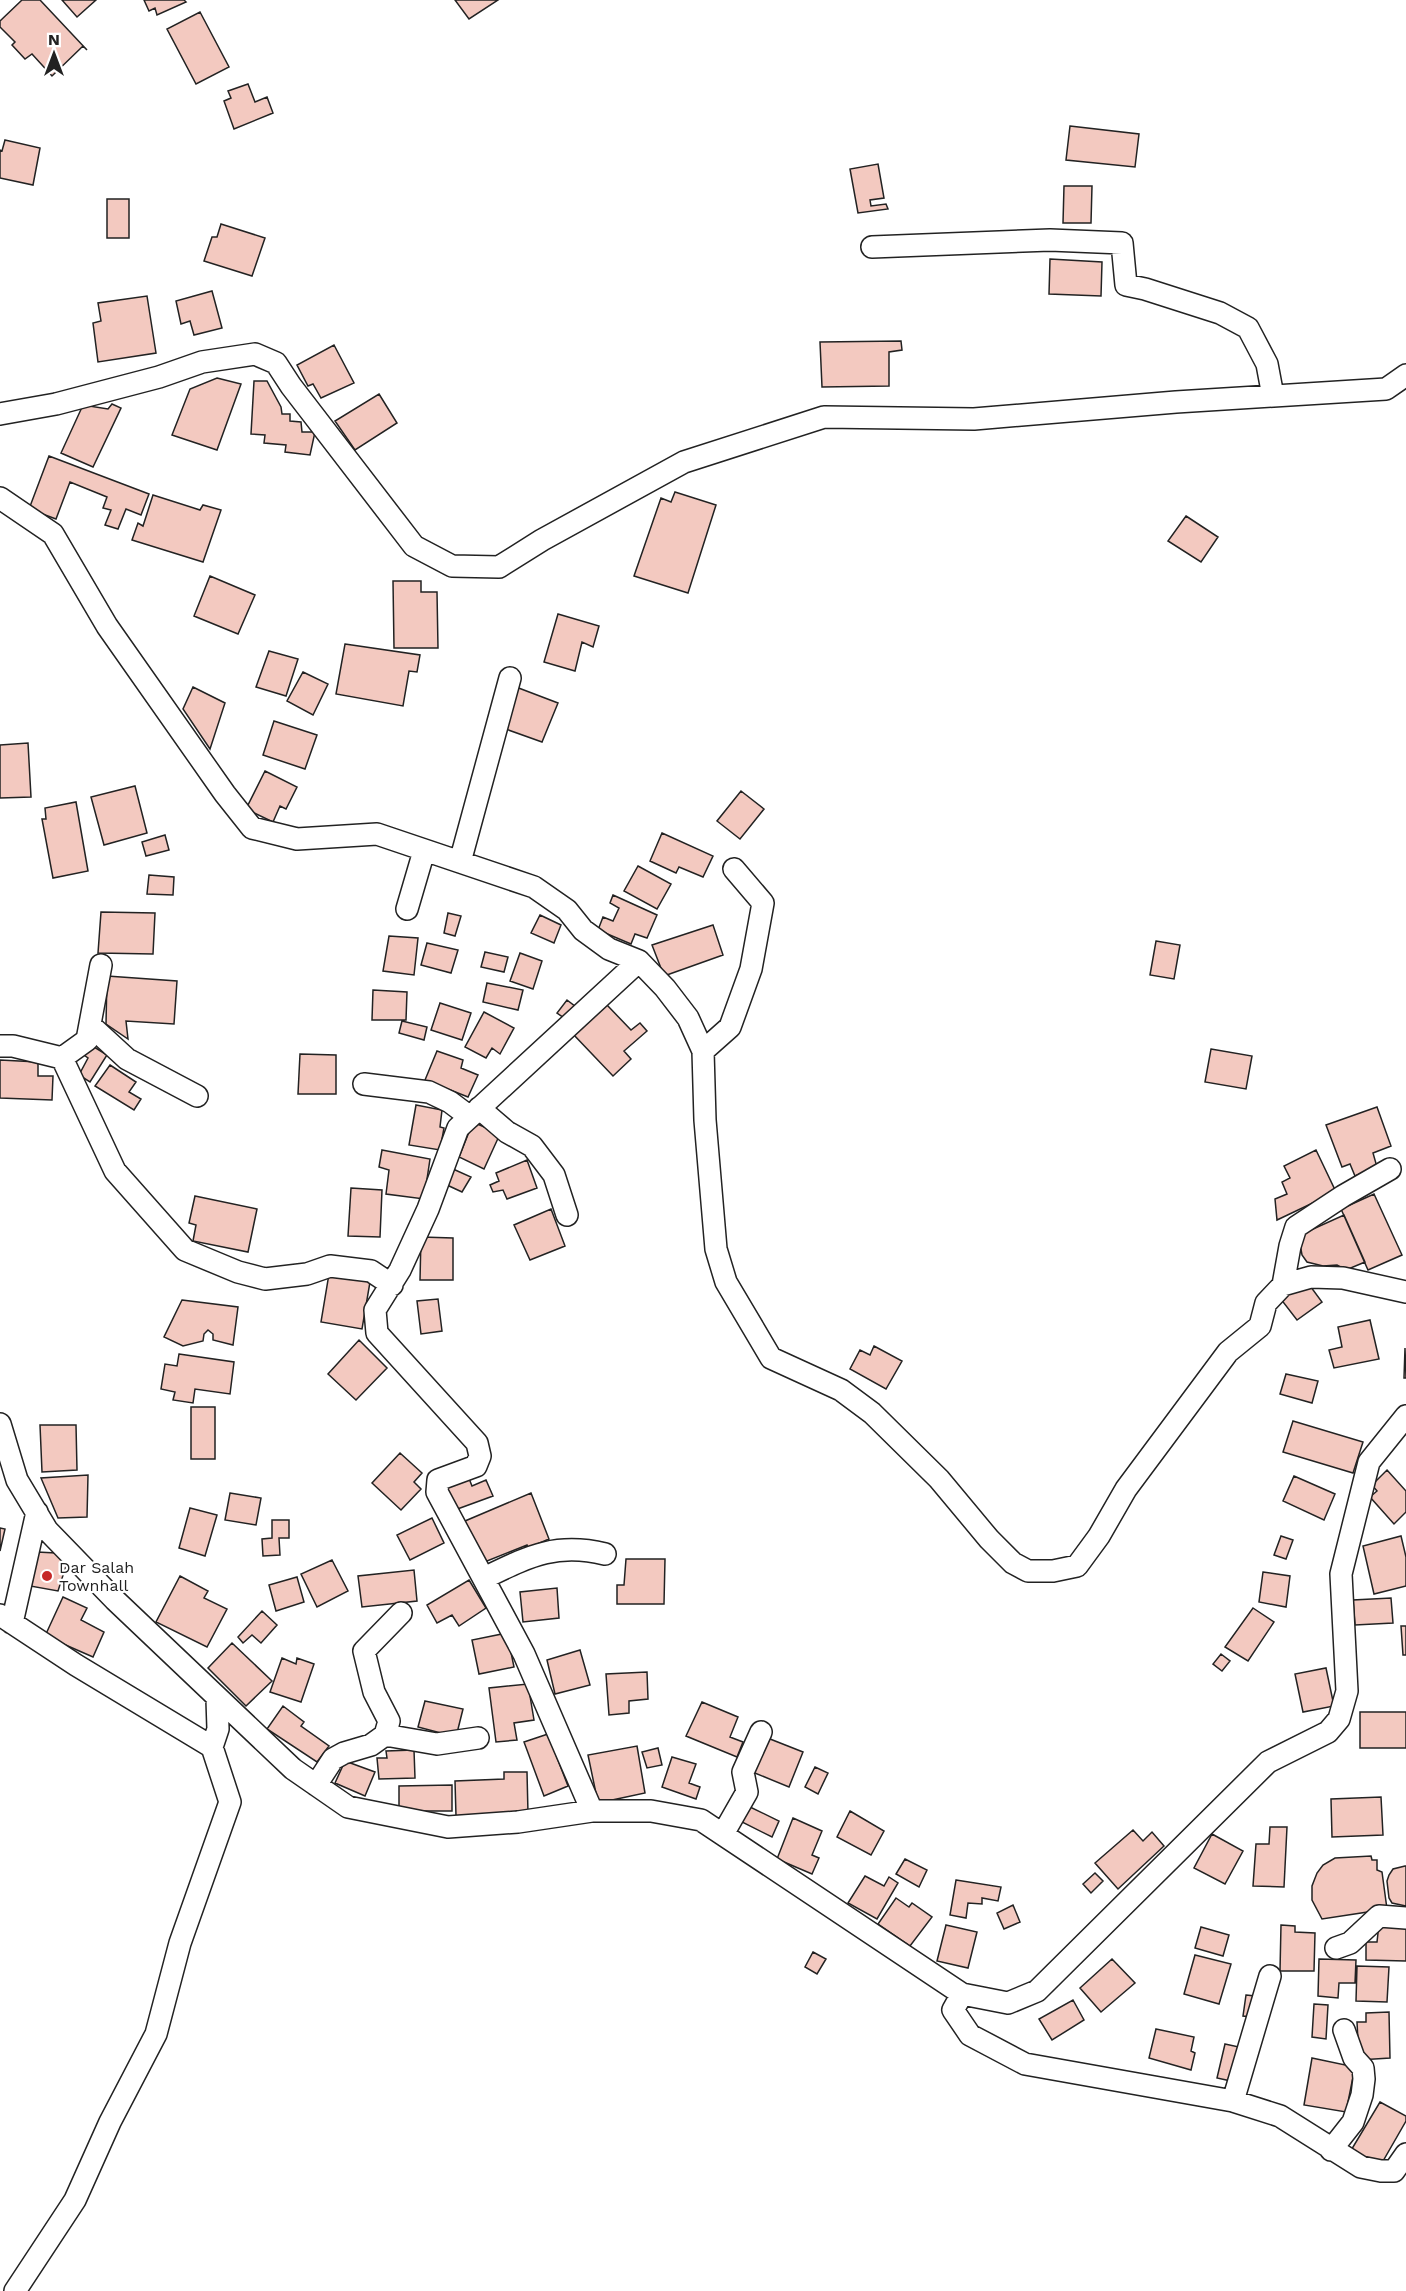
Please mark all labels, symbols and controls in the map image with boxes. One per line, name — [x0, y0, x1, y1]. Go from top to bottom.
north arrow — [24, 24, 84, 84]
text: N — [48, 30, 60, 49]
place label: Dar Salah Townhall — [59, 1558, 134, 1595]
marker: Dar Salah Townhall — [40, 1569, 54, 1583]

